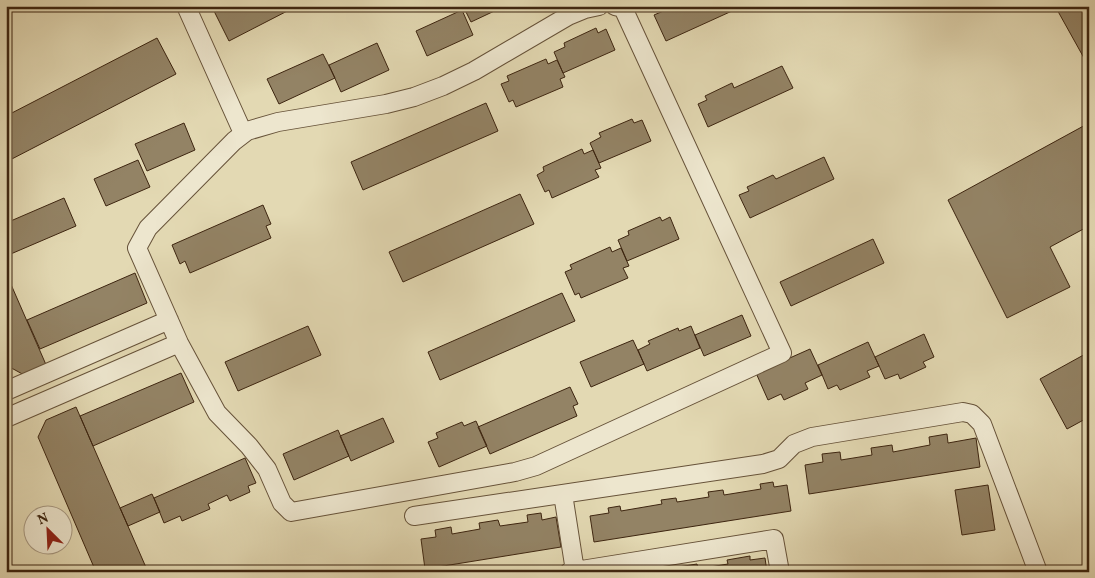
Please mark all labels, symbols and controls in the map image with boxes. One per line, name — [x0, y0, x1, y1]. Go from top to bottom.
north arrow — [22, 506, 72, 556]
text: N — [35, 509, 52, 530]

